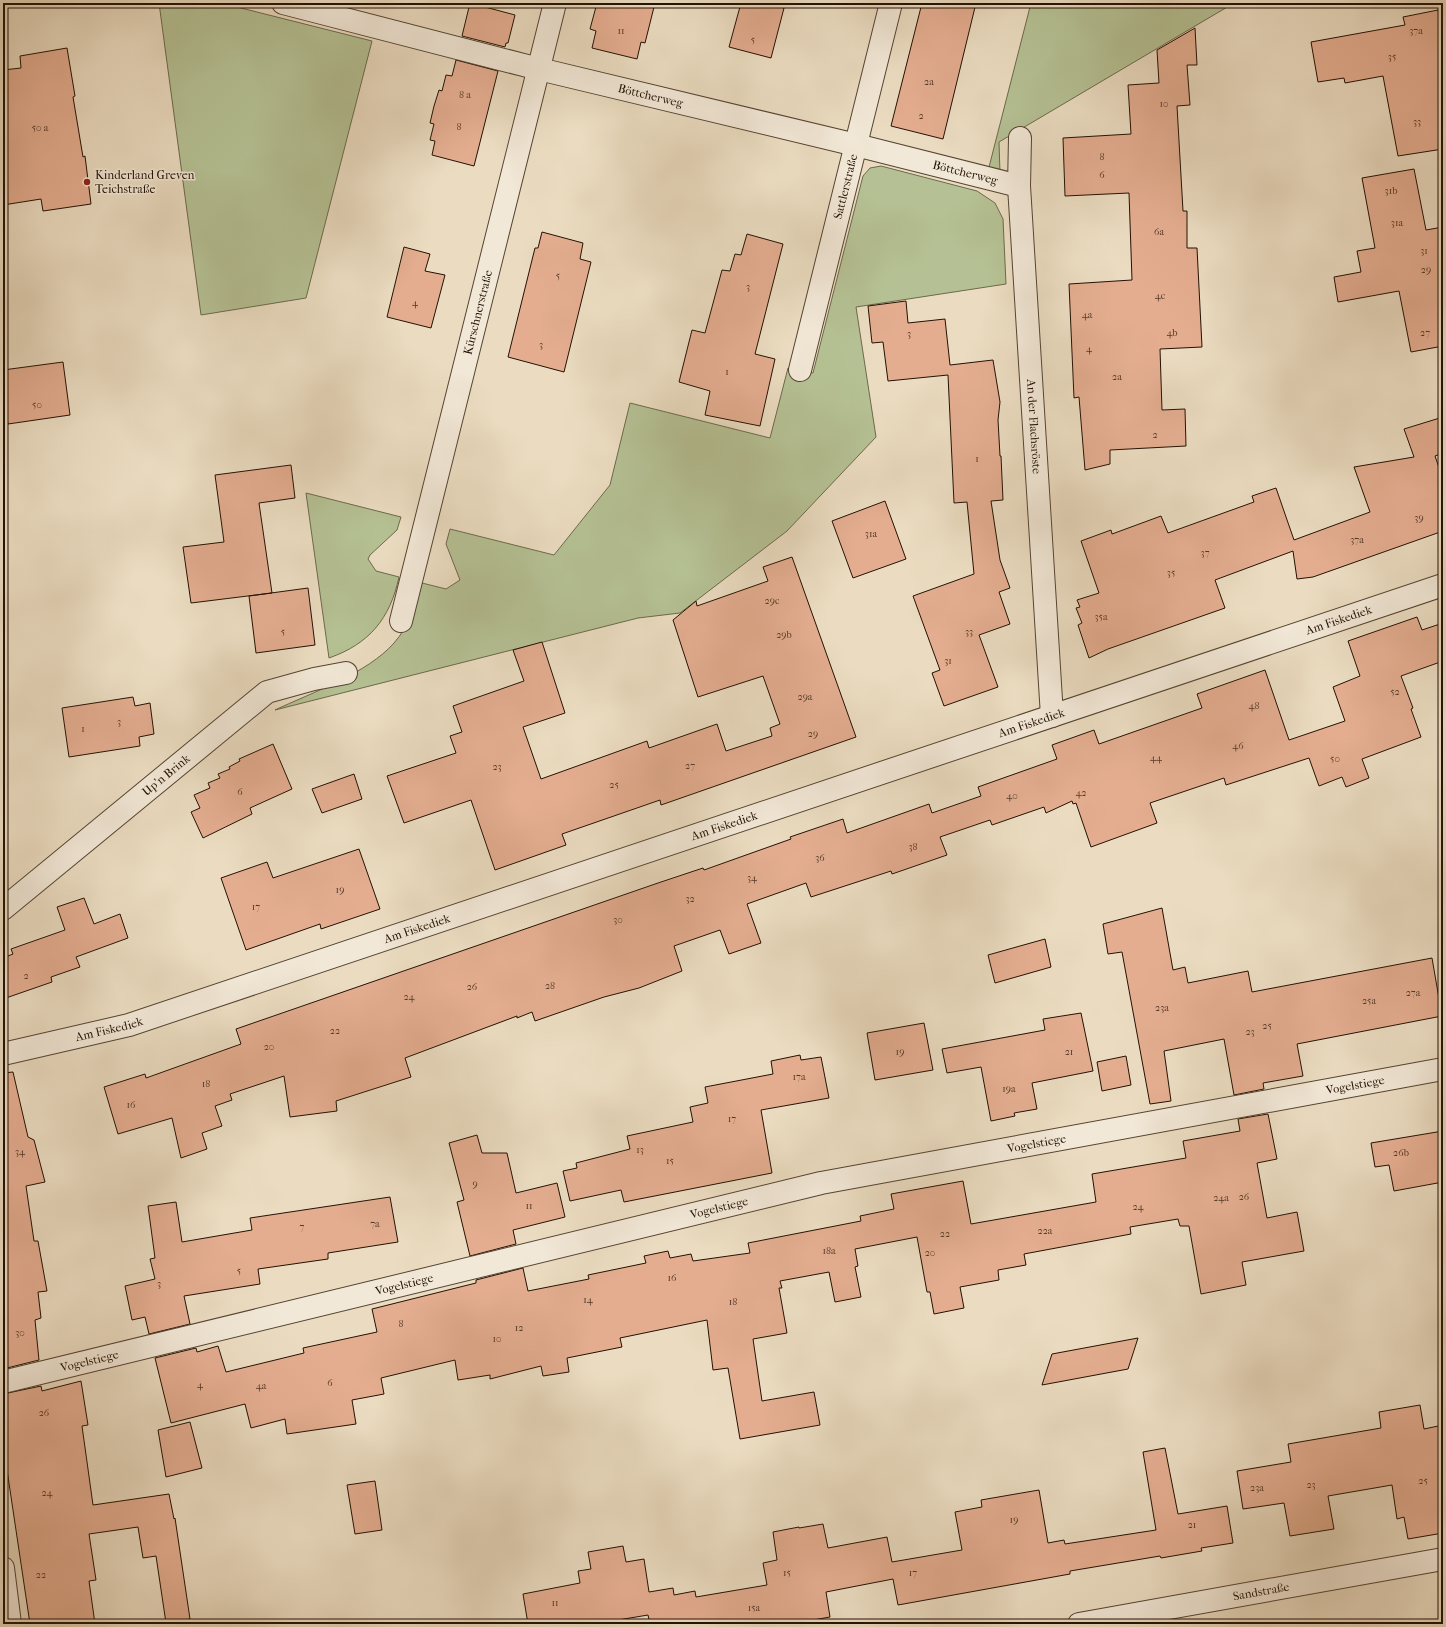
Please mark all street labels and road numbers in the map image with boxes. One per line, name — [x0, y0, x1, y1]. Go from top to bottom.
street label: Böttcherweg — [616, 81, 685, 110]
street label: Sattlerstraße — [831, 152, 860, 221]
street label: Böttcherweg — [931, 158, 1000, 188]
street label: Kürschnerstraße — [461, 269, 495, 356]
street label: An der Flachsröste — [1024, 378, 1044, 475]
street label: Am Fiskediek — [1303, 602, 1374, 638]
street label: Am Fiskediek — [996, 705, 1067, 741]
street label: Up'n Brink — [139, 751, 193, 799]
street label: Am Fiskediek — [688, 808, 760, 844]
street label: Am Fiskediek — [381, 911, 453, 946]
street label: Am Fiskediek — [73, 1014, 145, 1044]
street label: Vogelstiege — [1324, 1073, 1386, 1098]
street label: Vogelstiege — [1005, 1131, 1067, 1156]
street label: Vogelstiege — [688, 1194, 750, 1222]
street label: Vogelstiege — [373, 1271, 435, 1298]
street label: Vogelstiege — [58, 1347, 120, 1375]
street label: Sandstraße — [1232, 1580, 1291, 1603]

